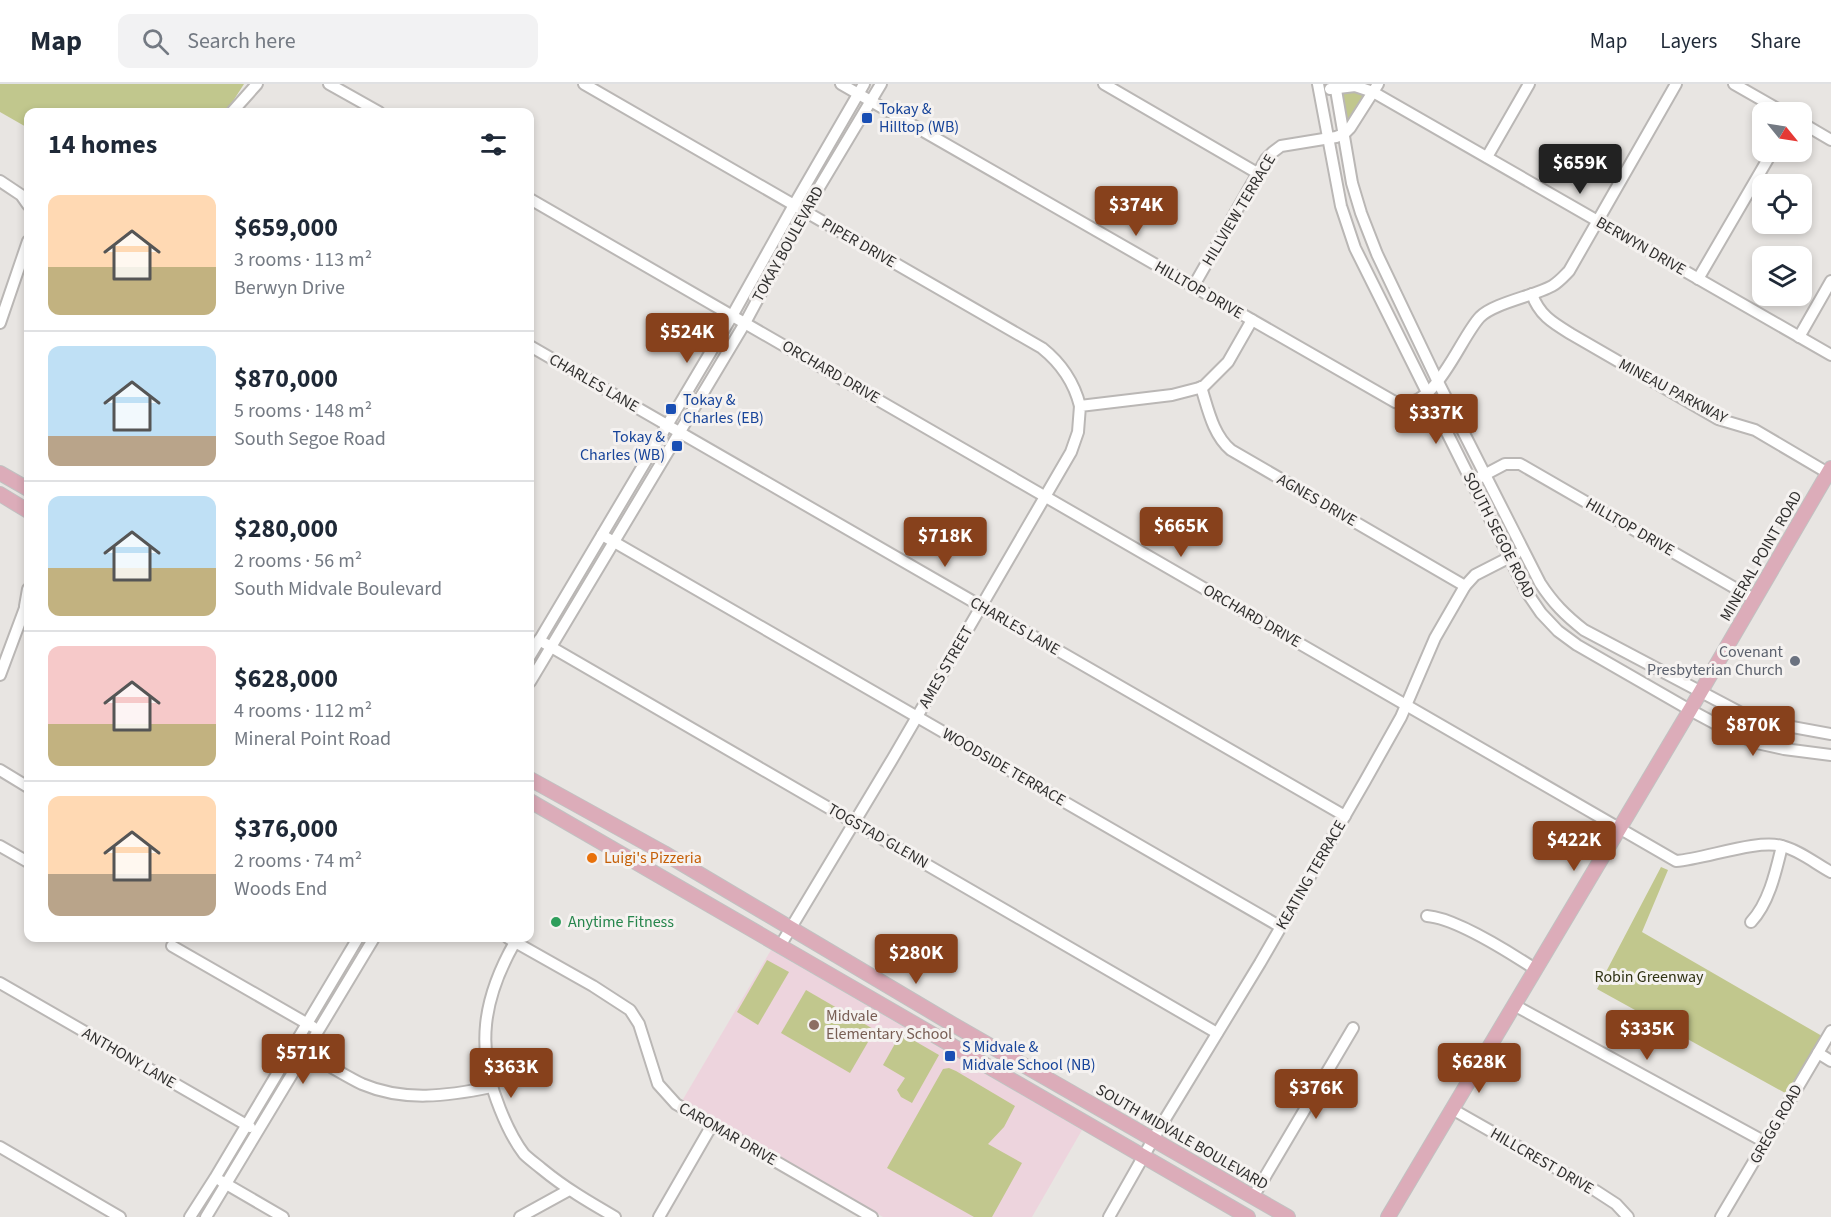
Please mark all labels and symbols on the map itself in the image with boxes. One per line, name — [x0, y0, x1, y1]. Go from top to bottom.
place label: Tokay & Hilltop (WB) — [879, 98, 959, 138]
north arrow — [1752, 102, 1812, 162]
marker: Tokay & Hilltop (WB) — [860, 111, 874, 125]
pin: $659K — [1538, 144, 1622, 195]
street label: HILLVIEW TERRACE — [1197, 150, 1281, 270]
street label: TOKAY BOULEVARD — [747, 182, 829, 306]
pin: $374K — [1094, 186, 1178, 237]
street label: BERWYN DRIVE — [1592, 211, 1690, 281]
street label: PIPER DRIVE — [818, 213, 900, 273]
street label: HILLTOP DRIVE — [1151, 256, 1247, 324]
pin: $524K — [645, 313, 729, 364]
street label: ORCHARD DRIVE — [778, 335, 884, 409]
street label: CHARLES LANE — [545, 348, 643, 418]
street label: MINEAU PARKWAY — [1615, 353, 1732, 429]
place label: Tokay & Charles (EB) — [683, 389, 764, 429]
pin: $337K — [1394, 394, 1478, 445]
marker: Tokay & Charles (EB) — [664, 402, 678, 416]
place label: Tokay & Charles (WB) — [580, 426, 665, 466]
marker: Tokay & Charles (WB) — [670, 439, 684, 453]
street label: AGNES DRIVE — [1273, 468, 1361, 532]
street label: SOUTH SEGOE ROAD — [1458, 468, 1540, 602]
street label: MINERAL POINT ROAD — [1715, 487, 1807, 625]
street label: HILLTOP DRIVE — [1582, 493, 1678, 561]
pin: $665K — [1139, 507, 1223, 558]
pin: $718K — [903, 517, 987, 568]
street label: ORCHARD DRIVE — [1199, 579, 1305, 653]
street label: CHARLES LANE — [966, 591, 1064, 661]
street label: AMES STREET — [914, 621, 979, 712]
place label: Covenant Presbyterian Church — [1647, 641, 1784, 681]
marker: Covenant Presbyterian Church — [1788, 654, 1802, 668]
pin: $870K — [1711, 706, 1795, 757]
street label: WOODSIDE TERRACE — [938, 723, 1070, 811]
street label: TOGSTAD GLENN — [823, 798, 933, 874]
street label: KEATING TERRACE — [1271, 816, 1351, 934]
pin: $422K — [1532, 821, 1616, 872]
place label: Luigi's Pizzeria — [604, 847, 702, 869]
marker: Luigi's Pizzeria — [585, 851, 599, 865]
place label: Anytime Fitness — [568, 911, 674, 933]
marker: Anytime Fitness — [549, 915, 563, 929]
pin: $280K — [874, 934, 958, 985]
park label: Robin Greenway — [1594, 966, 1704, 988]
place label: Midvale Elementary School — [826, 1005, 952, 1045]
pin: $335K — [1605, 1010, 1689, 1061]
marker: Midvale Elementary School — [807, 1018, 821, 1032]
street label: ANTHONY LANE — [78, 1022, 180, 1094]
pin: $571K — [261, 1034, 345, 1085]
place label: S Midvale & Midvale School (NB) — [962, 1036, 1096, 1076]
pin: $628K — [1437, 1043, 1521, 1094]
pin: $363K — [469, 1048, 553, 1099]
marker: S Midvale & Midvale School (NB) — [943, 1049, 957, 1063]
pin: $376K — [1274, 1069, 1358, 1120]
street label: SOUTH MIDVALE BOULEVARD — [1092, 1079, 1272, 1195]
street label: GREGG ROAD — [1744, 1080, 1808, 1168]
street label: CAROMAR DRIVE — [675, 1097, 781, 1171]
street label: HILLCREST DRIVE — [1486, 1122, 1598, 1200]

